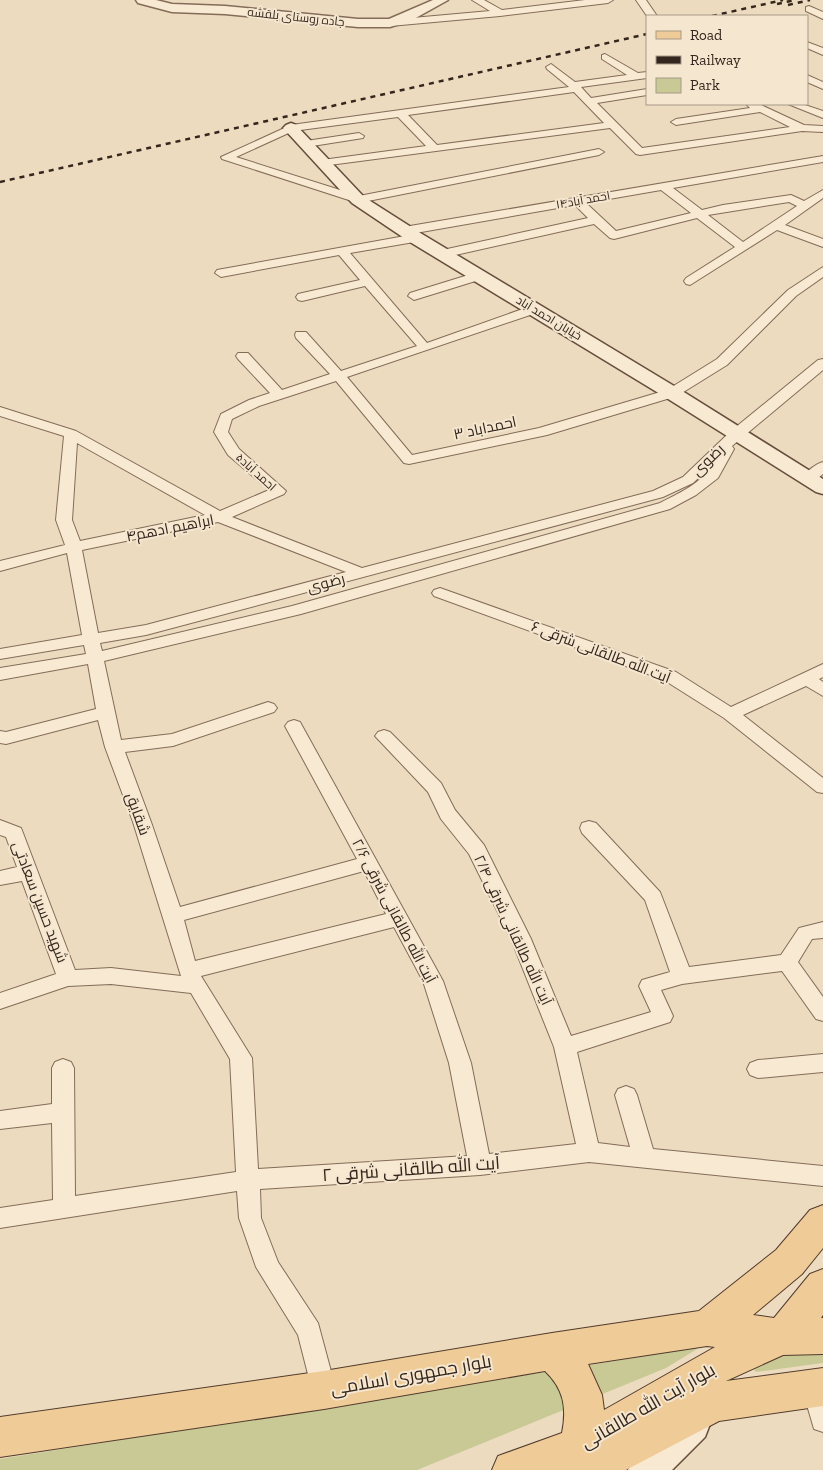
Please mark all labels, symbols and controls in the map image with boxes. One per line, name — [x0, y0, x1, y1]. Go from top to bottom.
street label: جاده روستای بلقشه — [247, 5, 345, 29]
legend — [646, 15, 808, 105]
text: Road — [690, 26, 723, 44]
text: Railway — [690, 51, 741, 69]
text: Park — [690, 76, 720, 94]
street label: احمد آباد۱۴ — [555, 188, 611, 212]
street label: خیابان احمد آباد — [514, 293, 584, 343]
street label: احمداباد ۳ — [452, 413, 518, 443]
street label: رضوی — [688, 440, 729, 481]
street label: احمد آباد۵ — [233, 450, 279, 494]
street label: ابراهیم ادهم۴ — [124, 511, 216, 546]
street label: رضوی — [305, 569, 347, 598]
street label: آیت الله طالقانی شرقی ۶ — [528, 616, 674, 688]
street label: شقایق — [121, 790, 154, 838]
street label: آیت الله طالقانی شرقی ۲/۶ — [347, 835, 441, 987]
street label: شهید حسین سعادتی — [8, 839, 71, 966]
street label: آیت الله طالقانی شرقی ۲/۴ — [469, 852, 557, 1008]
street label: آیت الله طالقانی شرقی ۲ — [321, 1151, 501, 1186]
street label: بلوار جمهوری اسلامی — [329, 1350, 493, 1400]
street label: بلوار آیت الله طالقانی — [576, 1358, 719, 1454]

